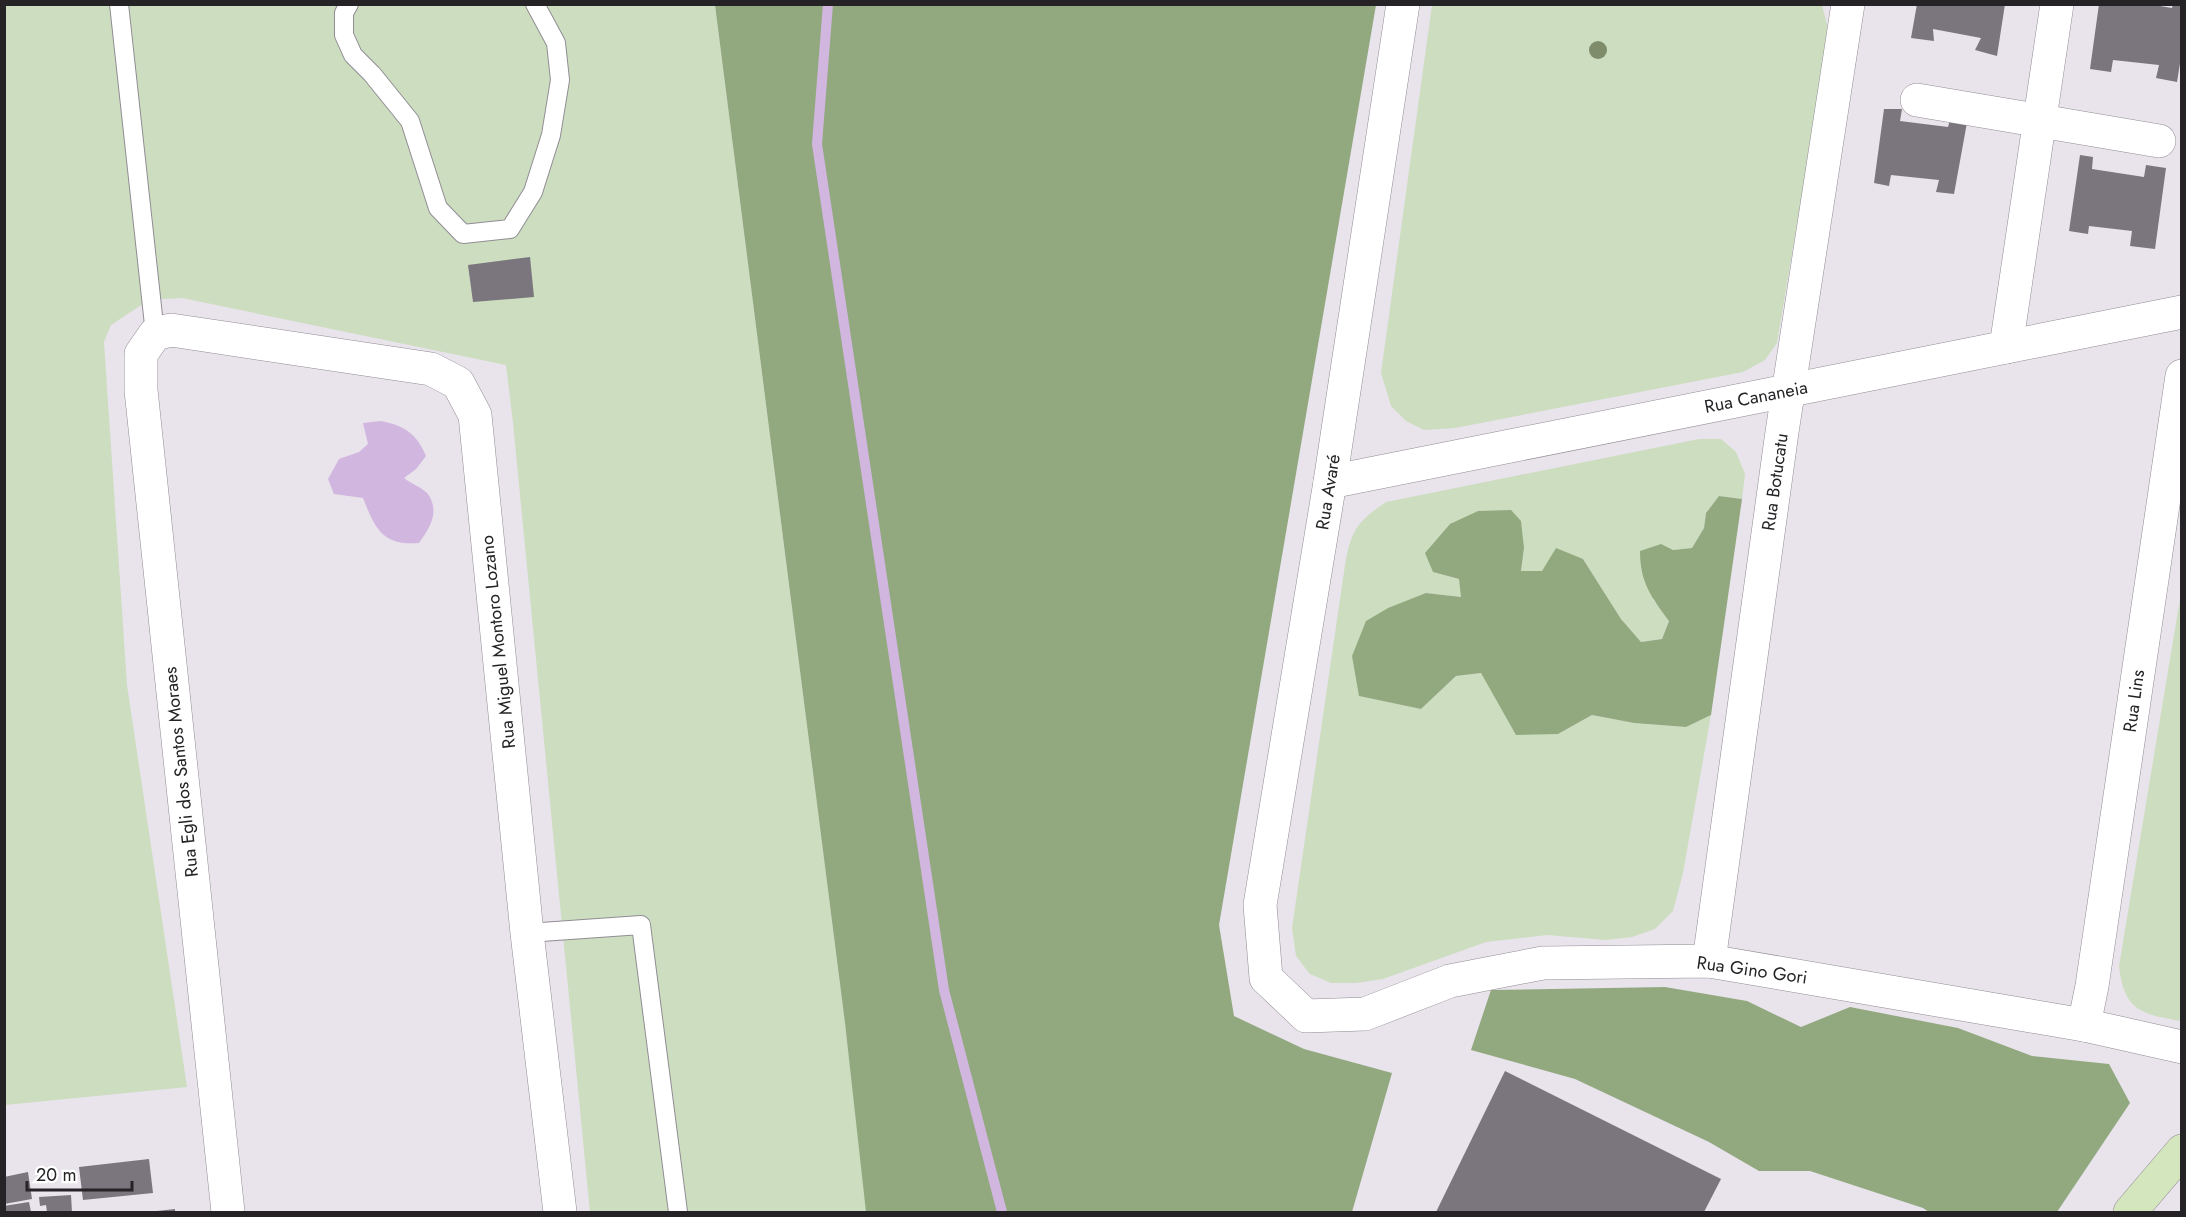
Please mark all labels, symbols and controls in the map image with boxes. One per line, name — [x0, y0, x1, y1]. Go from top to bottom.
street label: Rua Cananeia — [1702, 374, 1810, 420]
street label: Rua Botucatu — [1755, 432, 1795, 532]
street label: Rua Avaré — [1309, 452, 1347, 532]
street label: Rua Miguel Montoro Lozano — [474, 534, 522, 750]
street label: Rua Egli dos Santos Moraes — [157, 666, 205, 878]
street label: Rua Lins — [2117, 668, 2151, 734]
street label: Rua Gino Gori — [1695, 949, 1809, 991]
scale bar — [27, 1154, 132, 1192]
text: 20 m — [36, 1162, 76, 1188]

